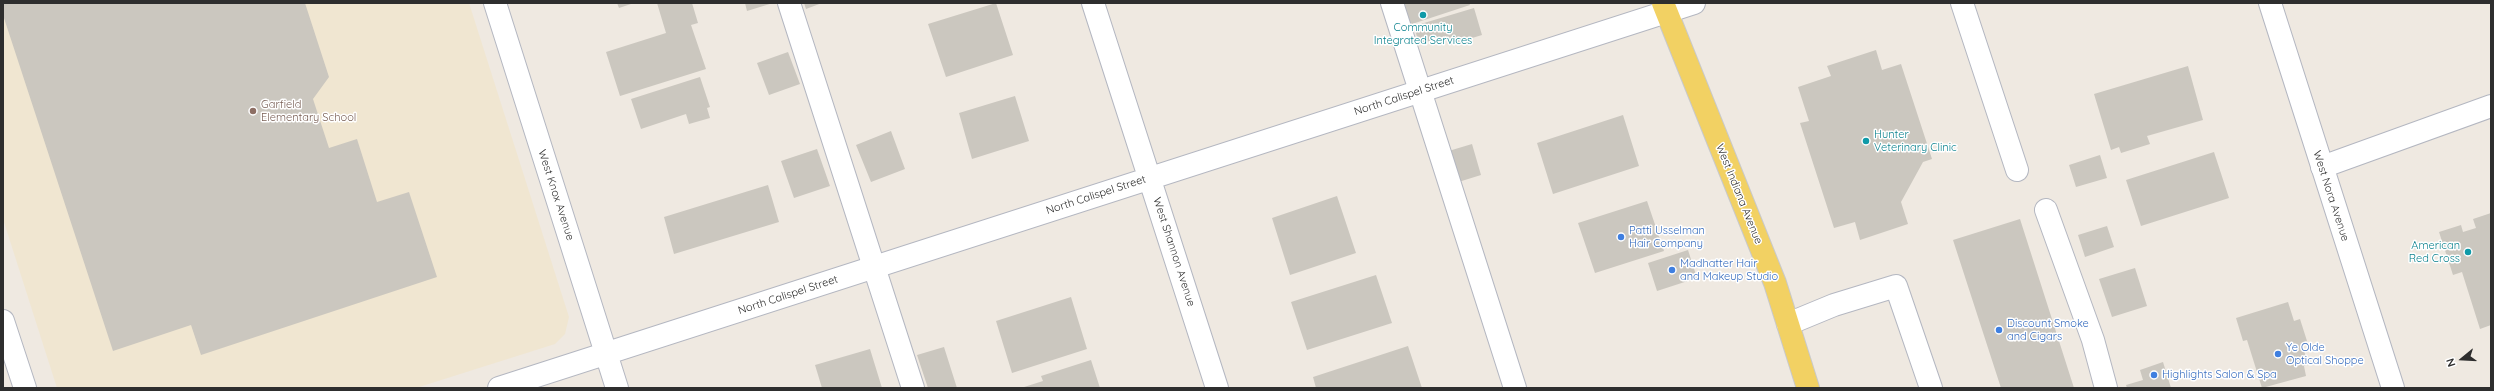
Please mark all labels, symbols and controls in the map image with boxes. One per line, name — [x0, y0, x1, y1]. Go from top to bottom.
marker: Community Integrated Services — [1418, 10, 1428, 20]
place label: Community Integrated Services — [1374, 21, 1472, 47]
street label: North Calispel Street — [1352, 74, 1456, 118]
place label: Garfield Elementary School — [261, 98, 356, 124]
marker: Garfield Elementary School — [248, 106, 258, 116]
place label: Hunter Veterinary Clinic — [1874, 128, 1957, 154]
marker: Hunter Veterinary Clinic — [1861, 136, 1871, 146]
street label: West Indiana Avenue — [1713, 142, 1765, 246]
street label: West Knox Avenue — [535, 148, 577, 242]
street label: West Nora Avenue — [2310, 149, 2352, 243]
street label: North Calispel Street — [1044, 173, 1148, 217]
street label: West Shannon Avenue — [1150, 196, 1198, 308]
place label: Patti Usselman Hair Company — [1629, 224, 1705, 250]
marker: Patti Usselman Hair Company — [1616, 232, 1626, 242]
place label: American Red Cross — [2409, 239, 2460, 265]
marker: American Red Cross — [2463, 247, 2473, 257]
place label: Madhatter Hair and Makeup Studio — [1680, 257, 1778, 283]
marker: Madhatter Hair and Makeup Studio — [1667, 265, 1677, 275]
street label: North Calispel Street — [736, 273, 840, 317]
place label: Discount Smoke and Cigars — [2007, 317, 2089, 343]
marker: Discount Smoke and Cigars — [1994, 325, 2004, 335]
north arrow — [2442, 339, 2482, 379]
place label: Ye Olde Optical Shoppe — [2286, 341, 2364, 367]
marker: Ye Olde Optical Shoppe — [2273, 349, 2283, 359]
text: N — [2443, 357, 2458, 369]
place label: Highlights Salon & Spa — [2162, 368, 2277, 382]
marker: Highlights Salon & Spa — [2149, 370, 2159, 380]

